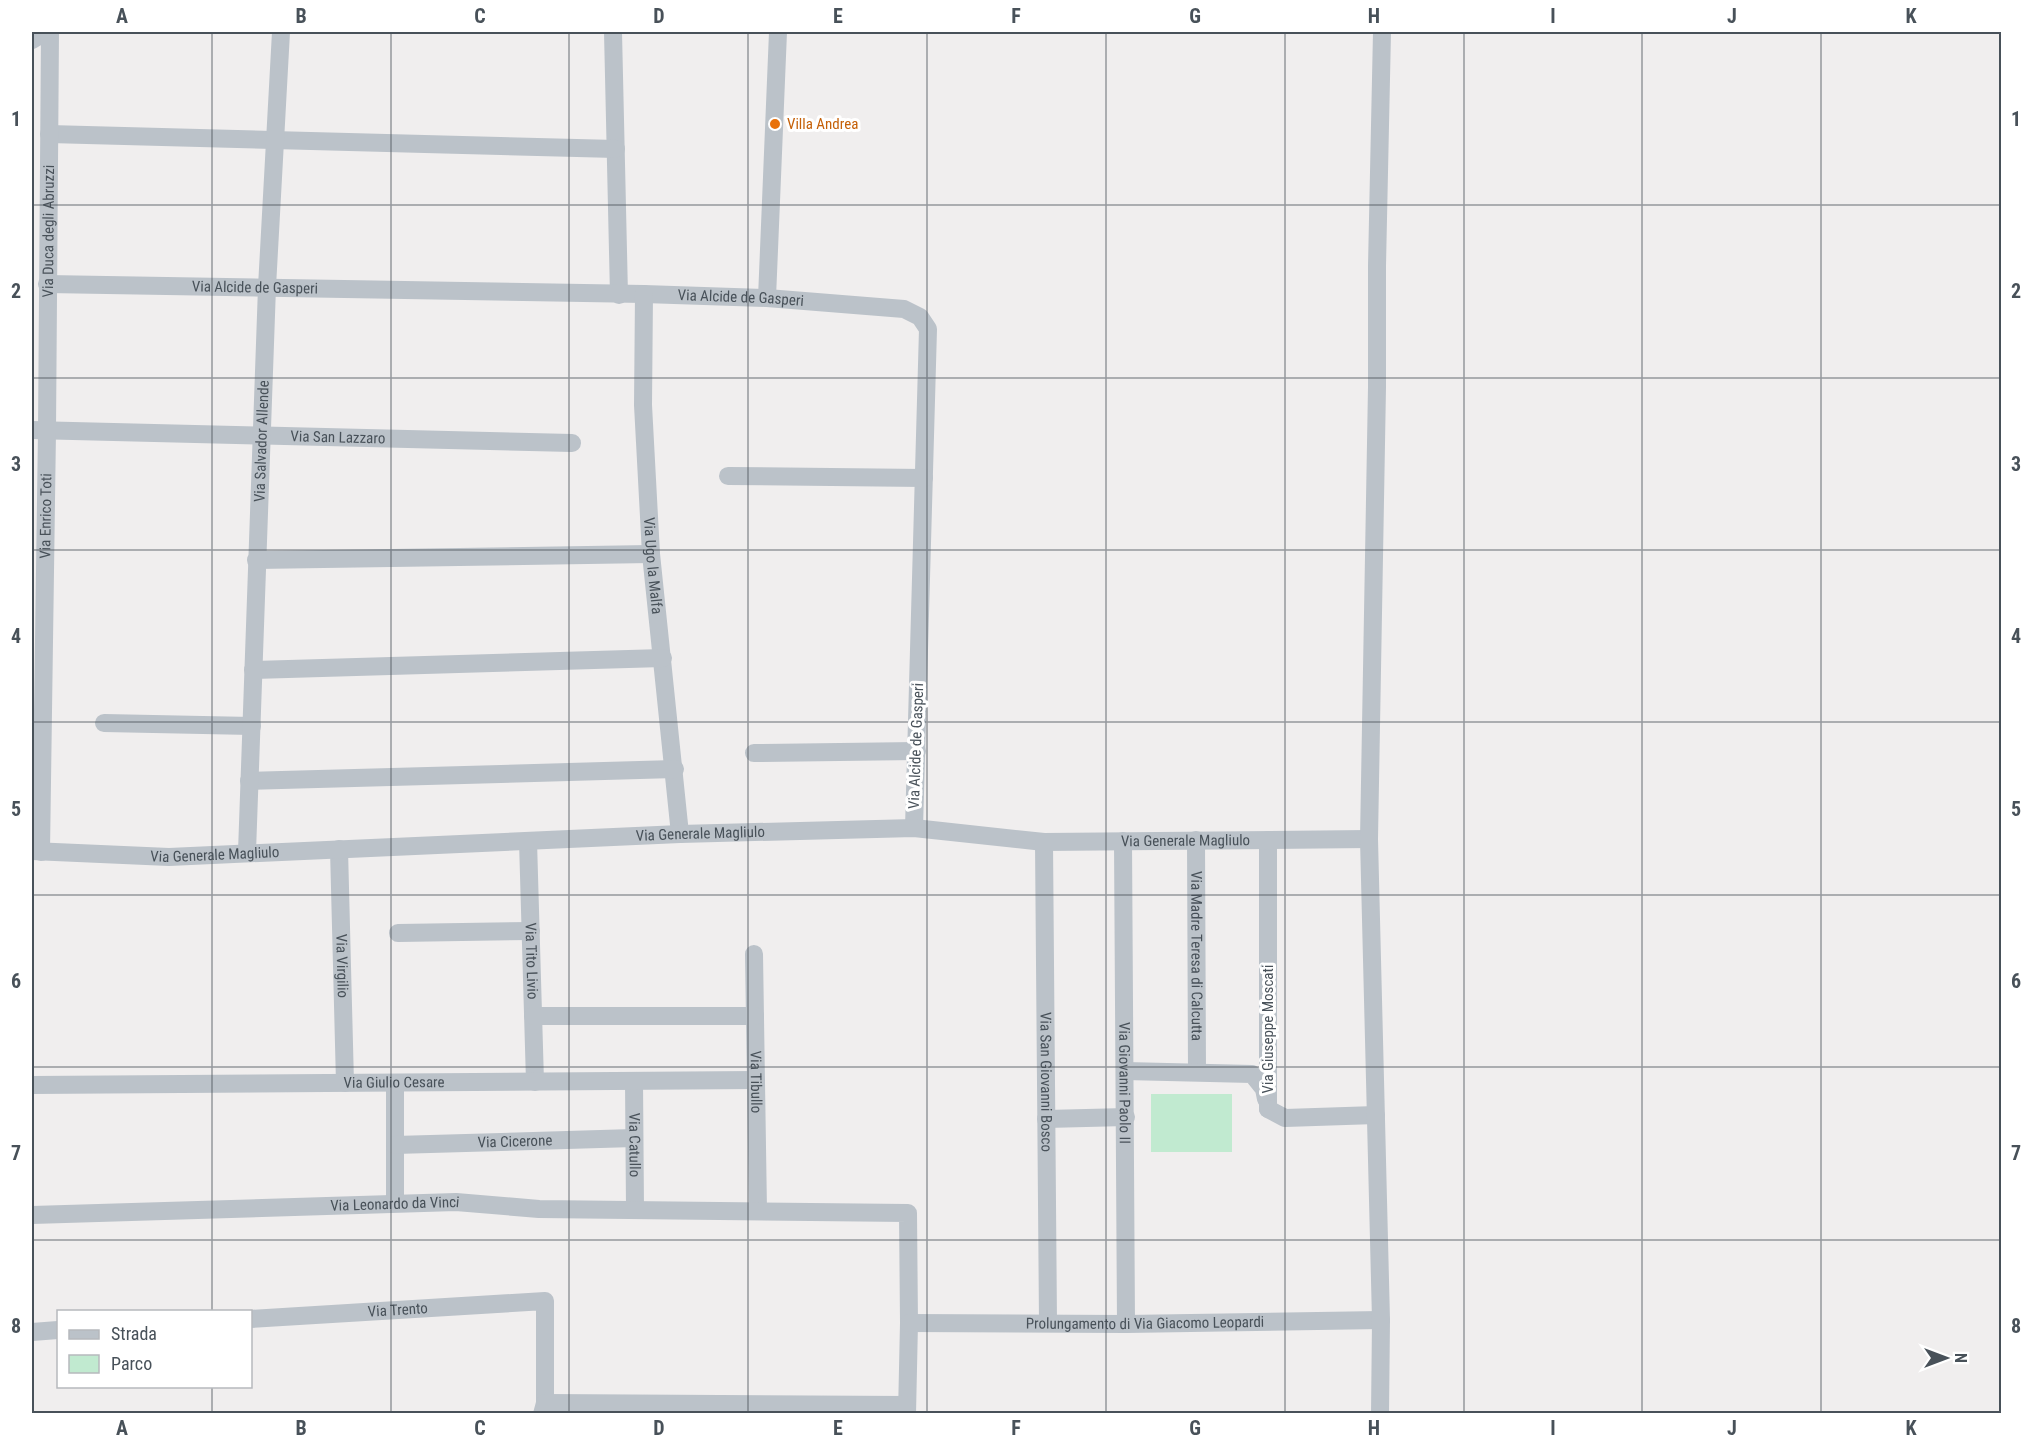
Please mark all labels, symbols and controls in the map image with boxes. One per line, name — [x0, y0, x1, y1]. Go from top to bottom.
text: A — [116, 4, 128, 28]
text: B — [295, 4, 307, 28]
text: C — [474, 4, 486, 28]
text: D — [653, 4, 665, 28]
text: E — [833, 4, 843, 28]
text: F — [1011, 4, 1021, 28]
text: G — [1189, 4, 1201, 28]
text: H — [1368, 4, 1380, 28]
text: I — [1550, 4, 1556, 28]
text: J — [1727, 4, 1737, 28]
text: K — [1905, 4, 1917, 28]
text: 1 — [11, 107, 21, 131]
text: 1 — [2011, 107, 2021, 131]
place label: Villa Andrea — [787, 115, 858, 133]
marker: Villa Andrea — [768, 117, 782, 131]
street label: Via Duca degli Abruzzi — [39, 165, 58, 297]
street label: Via Alcide de Gasperi — [192, 277, 318, 298]
text: 2 — [11, 279, 21, 303]
text: 2 — [2011, 279, 2021, 303]
street label: Via Alcide de Gasperi — [677, 286, 805, 310]
street label: Via Salvador Allende — [250, 380, 273, 502]
street label: Via San Lazzaro — [290, 427, 386, 448]
text: 3 — [11, 452, 21, 476]
text: 3 — [2011, 452, 2021, 476]
street label: Via Enrico Toti — [36, 473, 55, 559]
street label: Via Ugo la Malfa — [640, 517, 666, 615]
text: 4 — [11, 624, 21, 648]
text: 4 — [2011, 624, 2021, 648]
street label: Via Alcide de Gasperi — [905, 683, 927, 809]
text: 5 — [11, 797, 21, 821]
text: 5 — [2011, 797, 2021, 821]
street label: Via Generale Magliulo — [635, 823, 765, 845]
street label: Via Generale Magliulo — [1121, 831, 1250, 850]
street label: Via Generale Magliulo — [150, 843, 280, 866]
street label: Via Madre Teresa di Calcutta — [1187, 871, 1206, 1041]
street label: Via Tito Livio — [521, 922, 542, 1000]
street label: Via Virgilio — [332, 934, 352, 998]
street label: Via Giuseppe Moscati — [1259, 965, 1277, 1093]
text: 6 — [11, 969, 21, 993]
text: 6 — [2011, 969, 2021, 993]
street label: Via San Giovanni Bosco — [1036, 1012, 1056, 1152]
street label: Via Giovanni Paolo II — [1115, 1022, 1134, 1144]
street label: Via Tibullo — [747, 1051, 765, 1113]
street label: Via Giulio Cesare — [343, 1073, 445, 1092]
street label: Via Catullo — [625, 1113, 644, 1177]
street label: Via Cicerone — [477, 1131, 553, 1152]
text: 7 — [11, 1141, 21, 1165]
text: 7 — [2011, 1141, 2021, 1165]
street label: Via Leonardo da Vinci — [330, 1193, 460, 1215]
street label: Via Trento — [367, 1299, 428, 1321]
legend — [57, 1310, 252, 1388]
street label: Prolungamento di Via Giacomo Leopardi — [1026, 1313, 1264, 1333]
text: 8 — [11, 1314, 21, 1338]
text: 8 — [2011, 1314, 2021, 1338]
text: Strada — [111, 1323, 157, 1344]
north arrow — [1916, 1328, 1976, 1388]
text: Parco — [111, 1353, 152, 1374]
text: N — [1951, 1353, 1970, 1363]
text: A — [116, 1416, 128, 1440]
text: B — [295, 1416, 307, 1440]
text: C — [474, 1416, 486, 1440]
text: D — [653, 1416, 665, 1440]
text: E — [833, 1416, 843, 1440]
text: F — [1011, 1416, 1021, 1440]
text: G — [1189, 1416, 1201, 1440]
text: H — [1368, 1416, 1380, 1440]
text: I — [1550, 1416, 1556, 1440]
text: J — [1727, 1416, 1737, 1440]
text: K — [1905, 1416, 1917, 1440]

